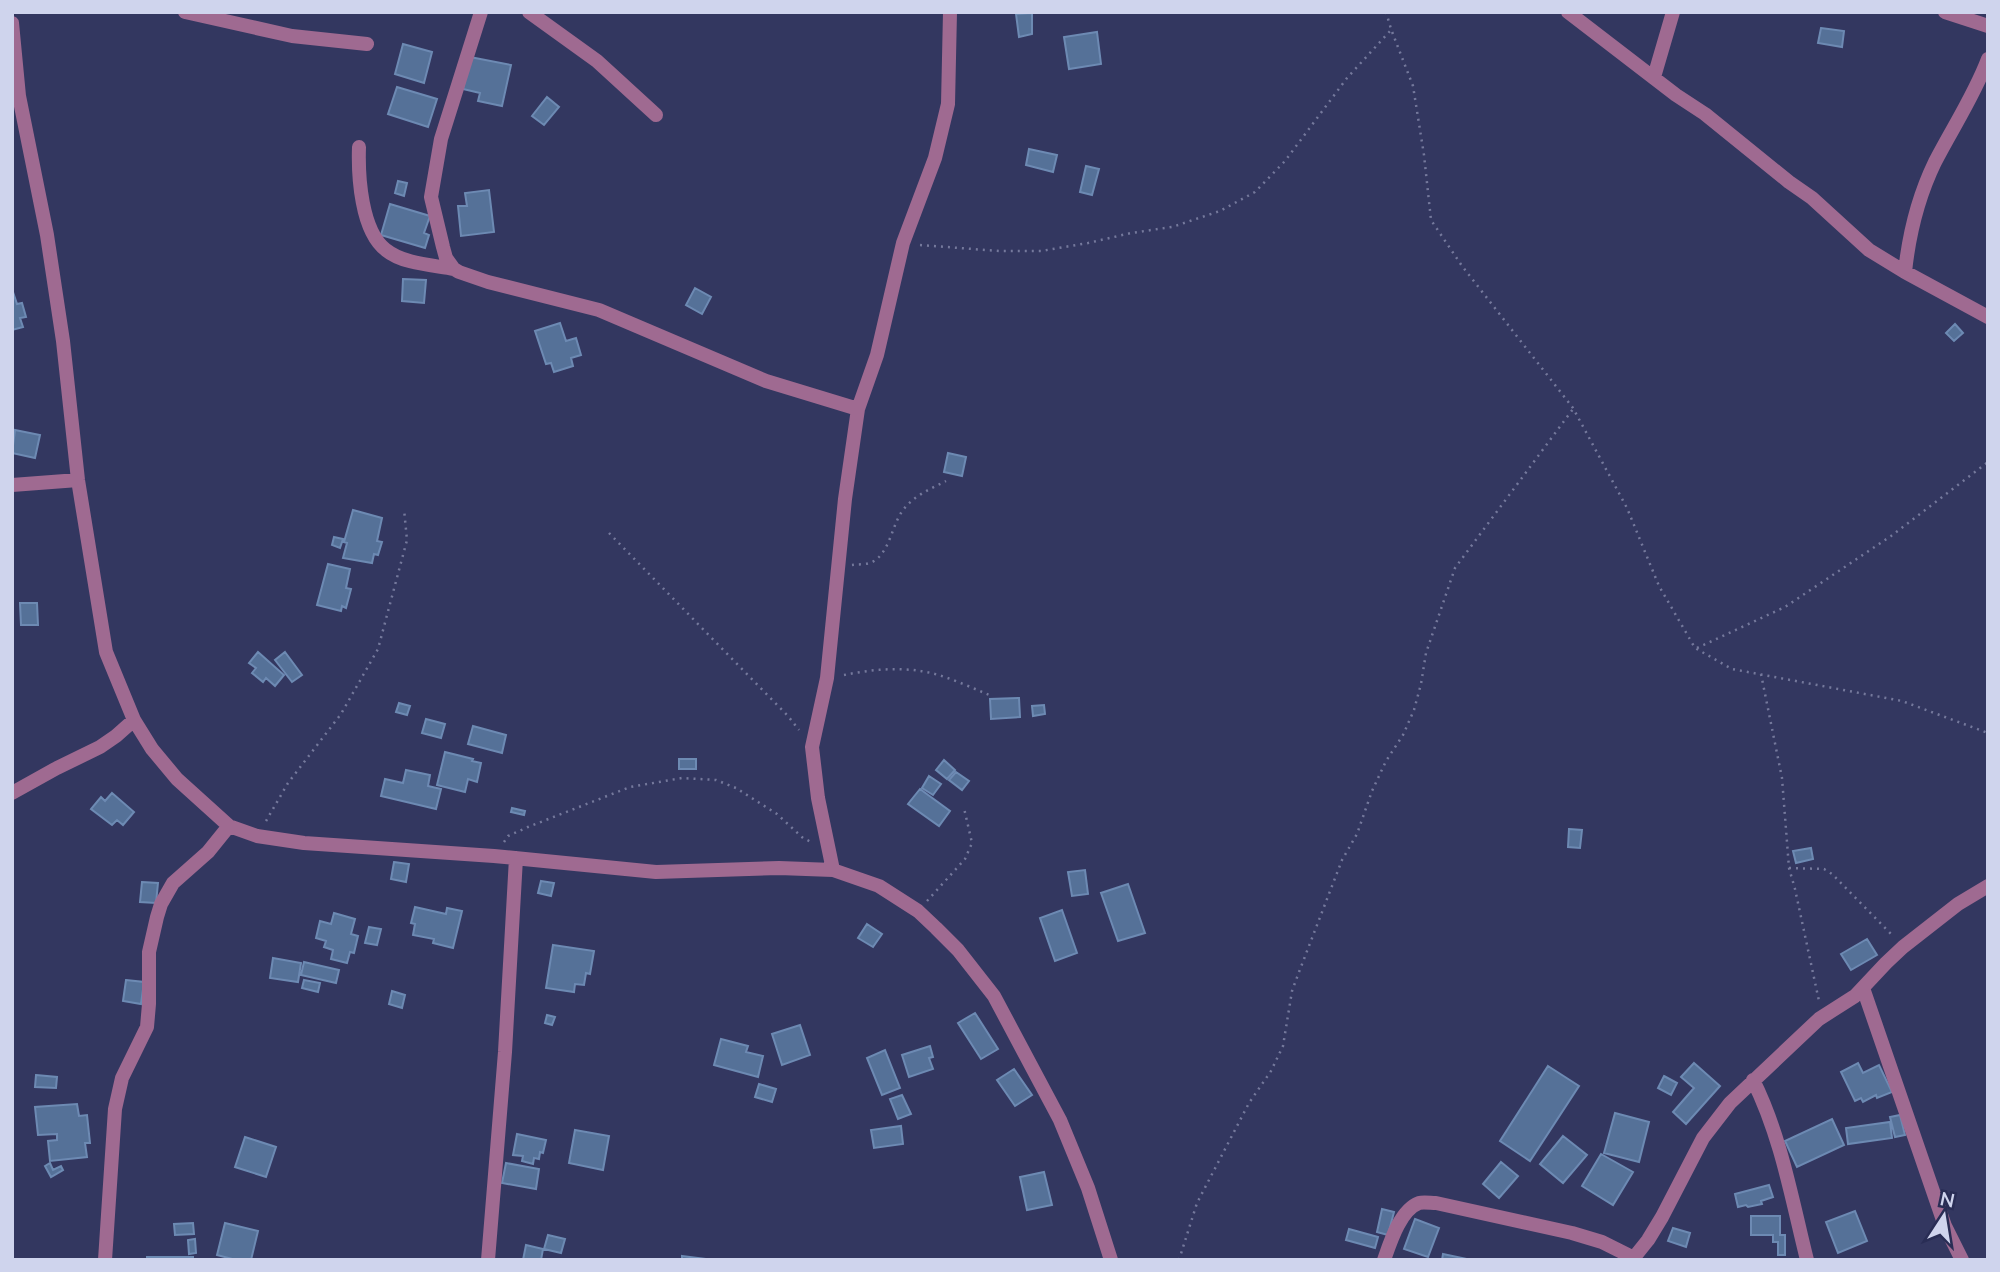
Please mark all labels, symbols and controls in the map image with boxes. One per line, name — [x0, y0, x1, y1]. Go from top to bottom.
north arrow — [1909, 1181, 1979, 1251]
text: N — [1938, 1186, 1957, 1213]

